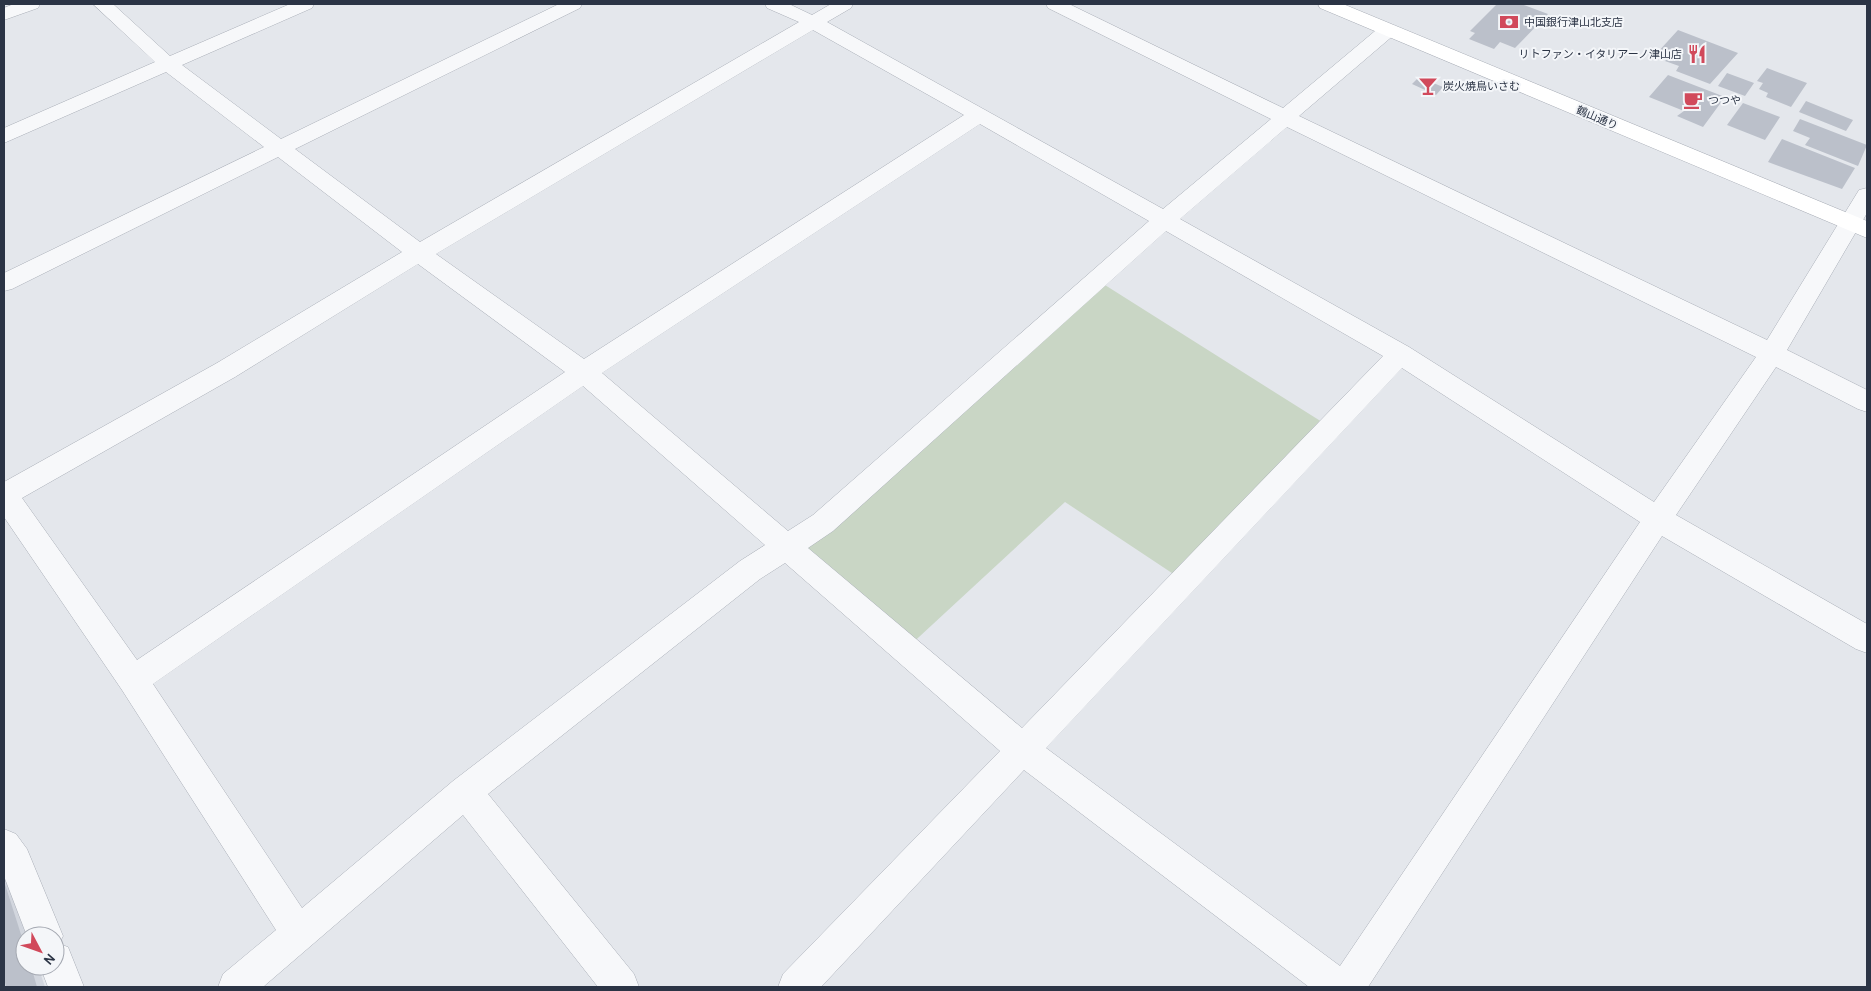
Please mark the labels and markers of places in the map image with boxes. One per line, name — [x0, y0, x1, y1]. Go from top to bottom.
bank icon: 中国銀行津山北支店 — [1498, 11, 1520, 33]
place label: 中国銀行津山北支店 — [1524, 16, 1623, 29]
restaurant icon: リトファン・イタリアーノ津山店 — [1686, 43, 1708, 65]
place label: リトファン・イタリアーノ津山店 — [1519, 48, 1682, 61]
bar icon: 炭火焼鳥いさむ — [1417, 75, 1439, 97]
place label: 炭火焼鳥いさむ — [1443, 80, 1520, 93]
cafe icon: つつや — [1682, 89, 1704, 111]
place label: つつや — [1708, 94, 1741, 107]

